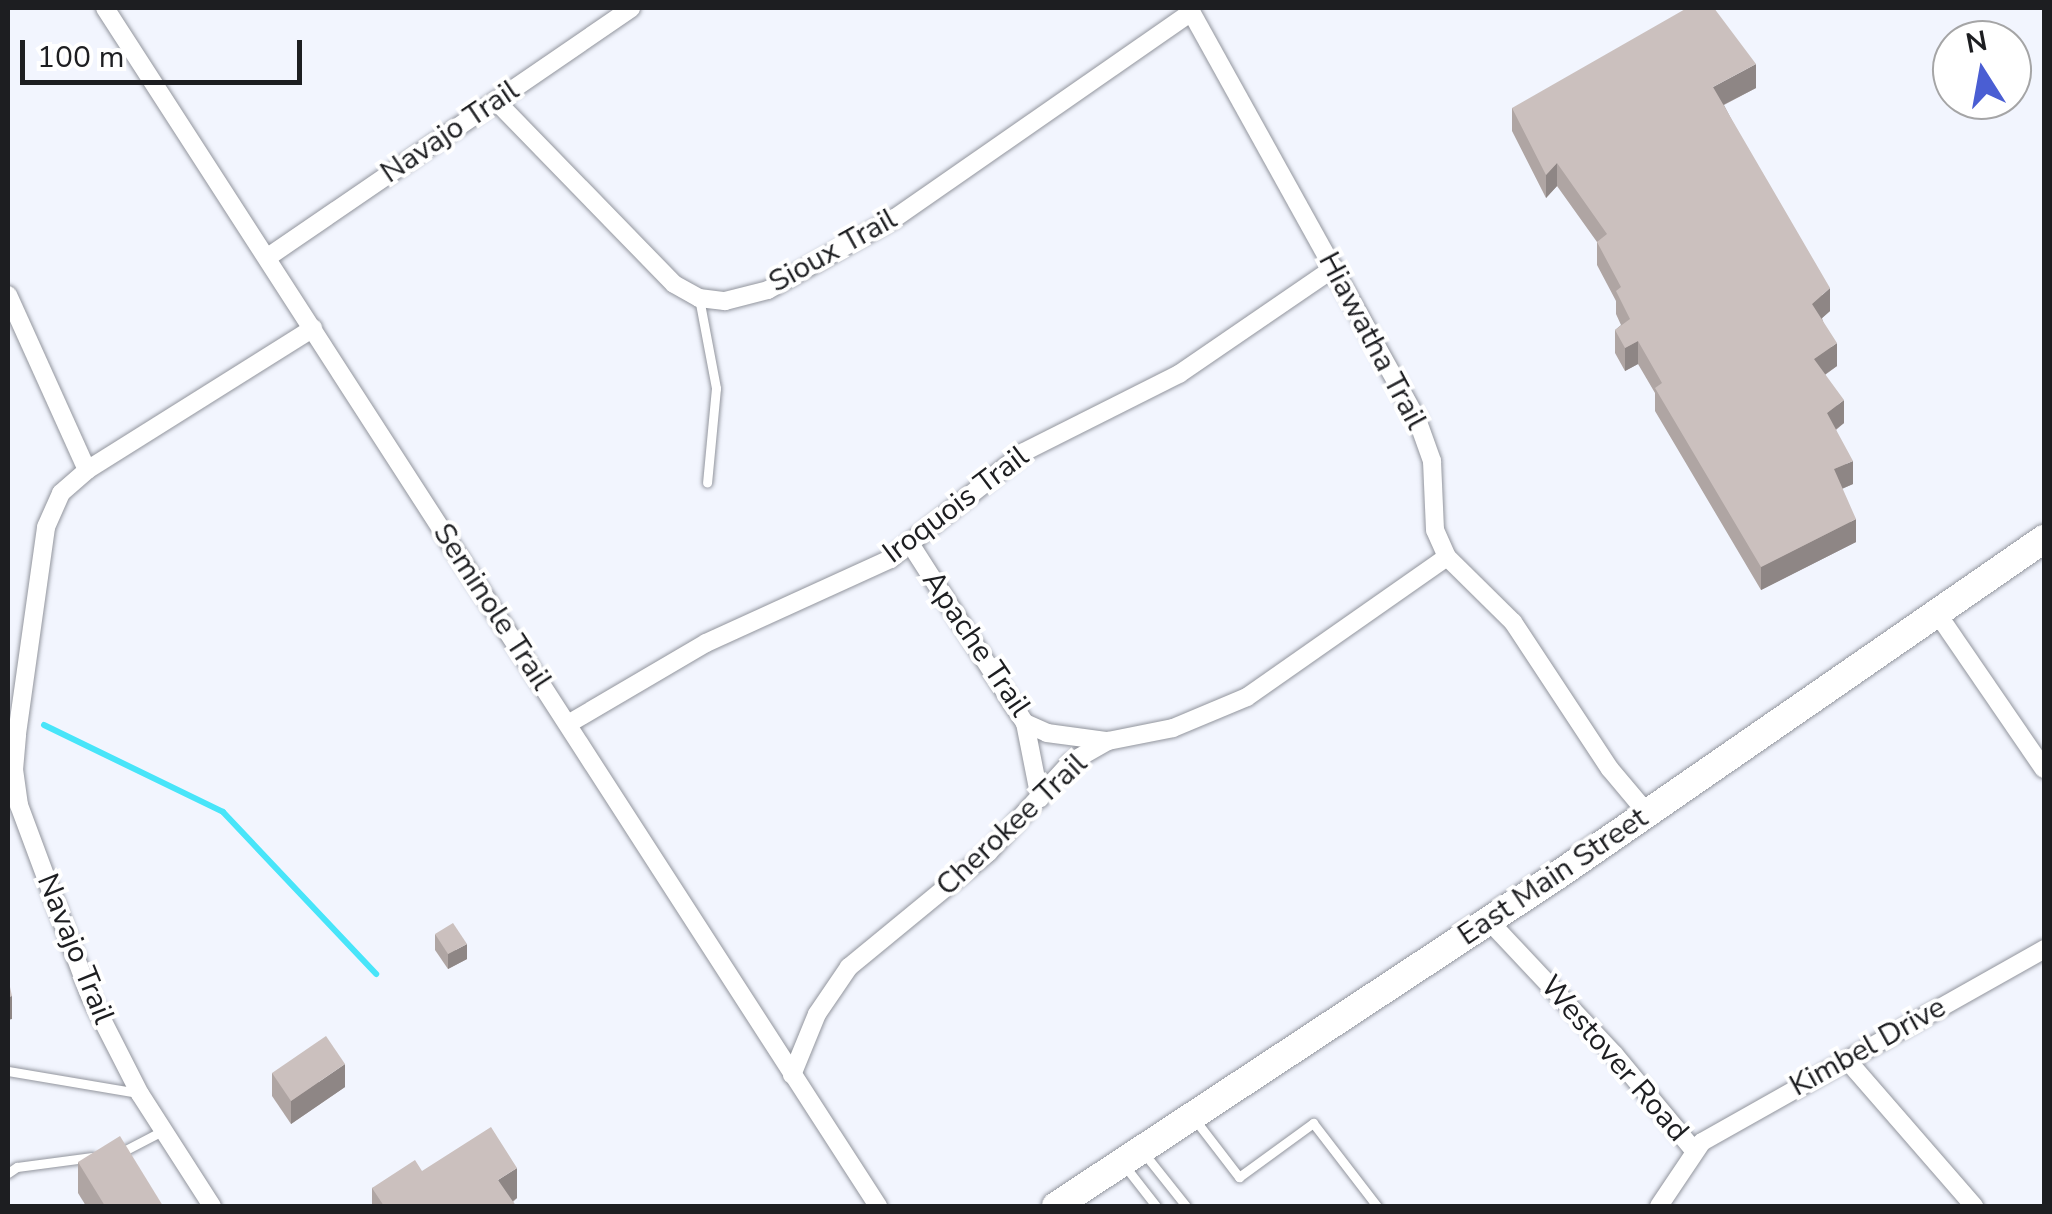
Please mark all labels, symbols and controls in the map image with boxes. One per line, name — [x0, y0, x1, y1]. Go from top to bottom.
scale bar — [25, 20, 308, 82]
north arrow — [1932, 20, 2032, 120]
text: N — [1963, 22, 1991, 63]
text: 100 m — [37, 37, 124, 78]
street label: Navajo Trail — [374, 73, 526, 191]
street label: Sioux Trail — [763, 201, 903, 301]
street label: Hiawatha Trail — [1310, 246, 1434, 436]
street label: Iroquois Trail — [876, 439, 1036, 571]
street label: Seminole Trail — [425, 517, 559, 697]
street label: Apache Trail — [914, 564, 1038, 724]
street label: Cherokee Trail — [929, 746, 1095, 904]
street label: East Main Street — [1451, 800, 1655, 954]
street label: Navajo Trail — [29, 869, 121, 1029]
street label: Westover Road — [1532, 969, 1696, 1149]
street label: Kimbel Drive — [1784, 989, 1952, 1105]

